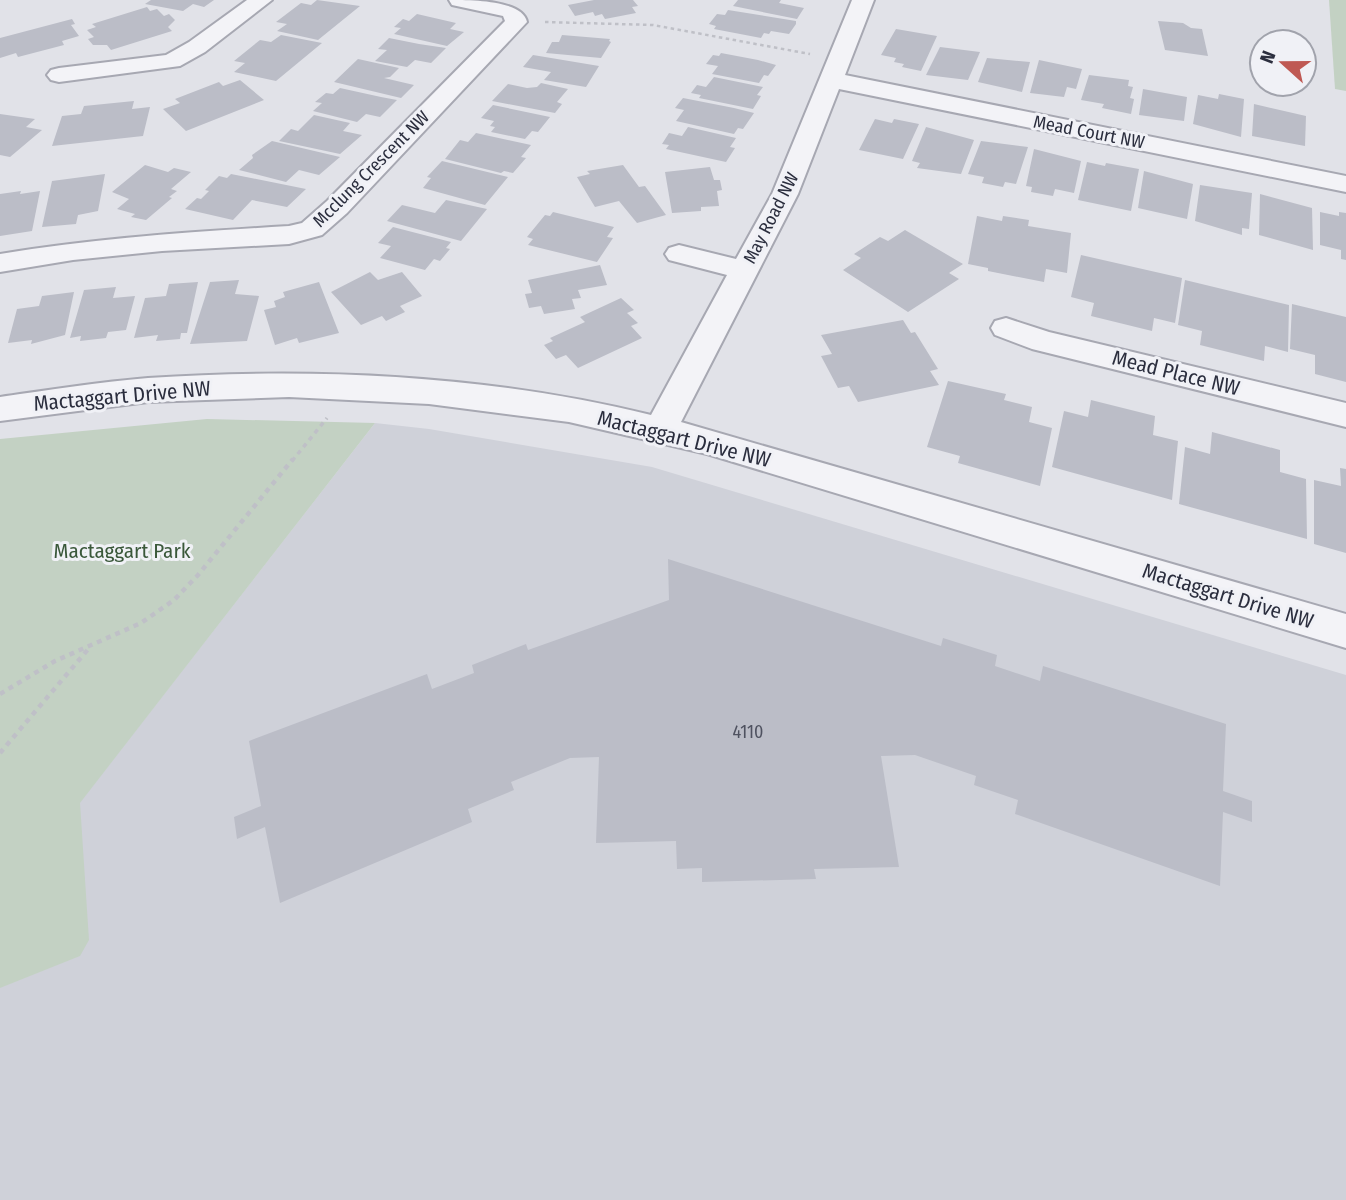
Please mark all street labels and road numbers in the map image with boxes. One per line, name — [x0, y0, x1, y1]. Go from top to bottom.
street label: Mcclung Crescent NW — [308, 106, 434, 232]
street label: Mead Court NW — [1032, 110, 1147, 154]
street label: May Road NW — [739, 168, 804, 267]
street label: Mead Place NW — [1110, 345, 1243, 401]
street label: Mactaggart Drive NW — [32, 375, 212, 417]
street label: Mactaggart Drive NW — [595, 405, 774, 473]
street label: Mactaggart Drive NW — [1139, 558, 1317, 634]

